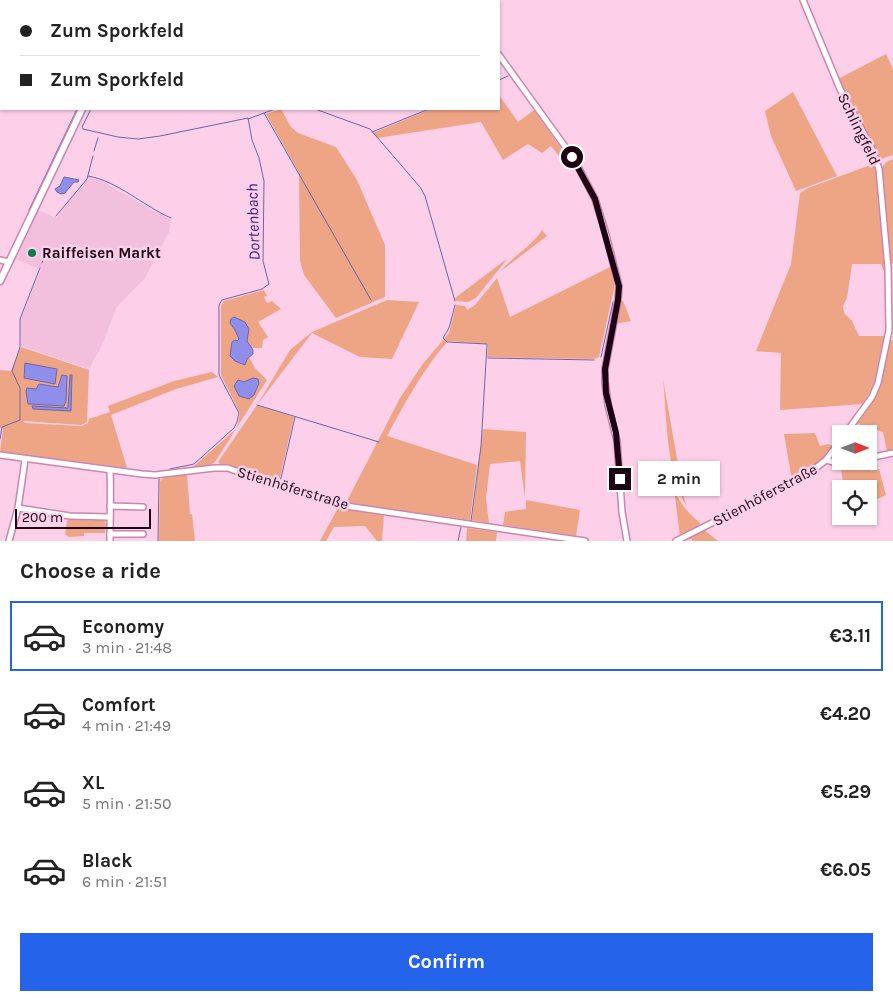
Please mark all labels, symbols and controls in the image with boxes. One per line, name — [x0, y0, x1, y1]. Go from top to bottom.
text: Zum Sporkfeld — [50, 20, 184, 42]
text: Zum Sporkfeld — [50, 69, 184, 91]
street label: Schlingfeld — [834, 90, 884, 168]
route start — [561, 146, 583, 168]
water label: Dortenbach — [242, 183, 264, 261]
place label: Raiffeisen Markt — [42, 244, 161, 262]
marker: Raiffeisen Markt — [26, 247, 38, 259]
north arrow — [832, 425, 878, 470]
map controls — [832, 425, 877, 525]
street label: Stienhöferstraße — [710, 460, 820, 530]
street label: Stienhöferstraße — [235, 462, 351, 514]
callout: 2 min — [638, 462, 720, 496]
route end — [609, 468, 631, 490]
text: 2 min — [657, 469, 701, 488]
button: locate — [832, 480, 877, 525]
scale bar — [15, 506, 151, 529]
text: 200 m — [22, 509, 63, 526]
text: Choose a ride — [20, 558, 161, 584]
icon: car — [22, 614, 67, 659]
text: Economy — [82, 616, 164, 638]
text: €3.11 — [830, 625, 871, 647]
text: 3 min · 21:48 — [82, 638, 172, 657]
icon: car — [22, 692, 67, 737]
text: Comfort — [82, 694, 156, 716]
text: €4.20 — [820, 703, 871, 725]
text: 4 min · 21:49 — [82, 716, 171, 735]
icon: car — [22, 770, 67, 815]
text: XL — [82, 772, 104, 794]
text: €5.29 — [821, 781, 871, 803]
text: 5 min · 21:50 — [82, 794, 171, 813]
icon: car — [22, 848, 67, 893]
text: Black — [82, 850, 133, 872]
text: €6.05 — [820, 859, 871, 881]
text: 6 min · 21:51 — [82, 872, 167, 891]
button: Confirm — [20, 933, 873, 991]

